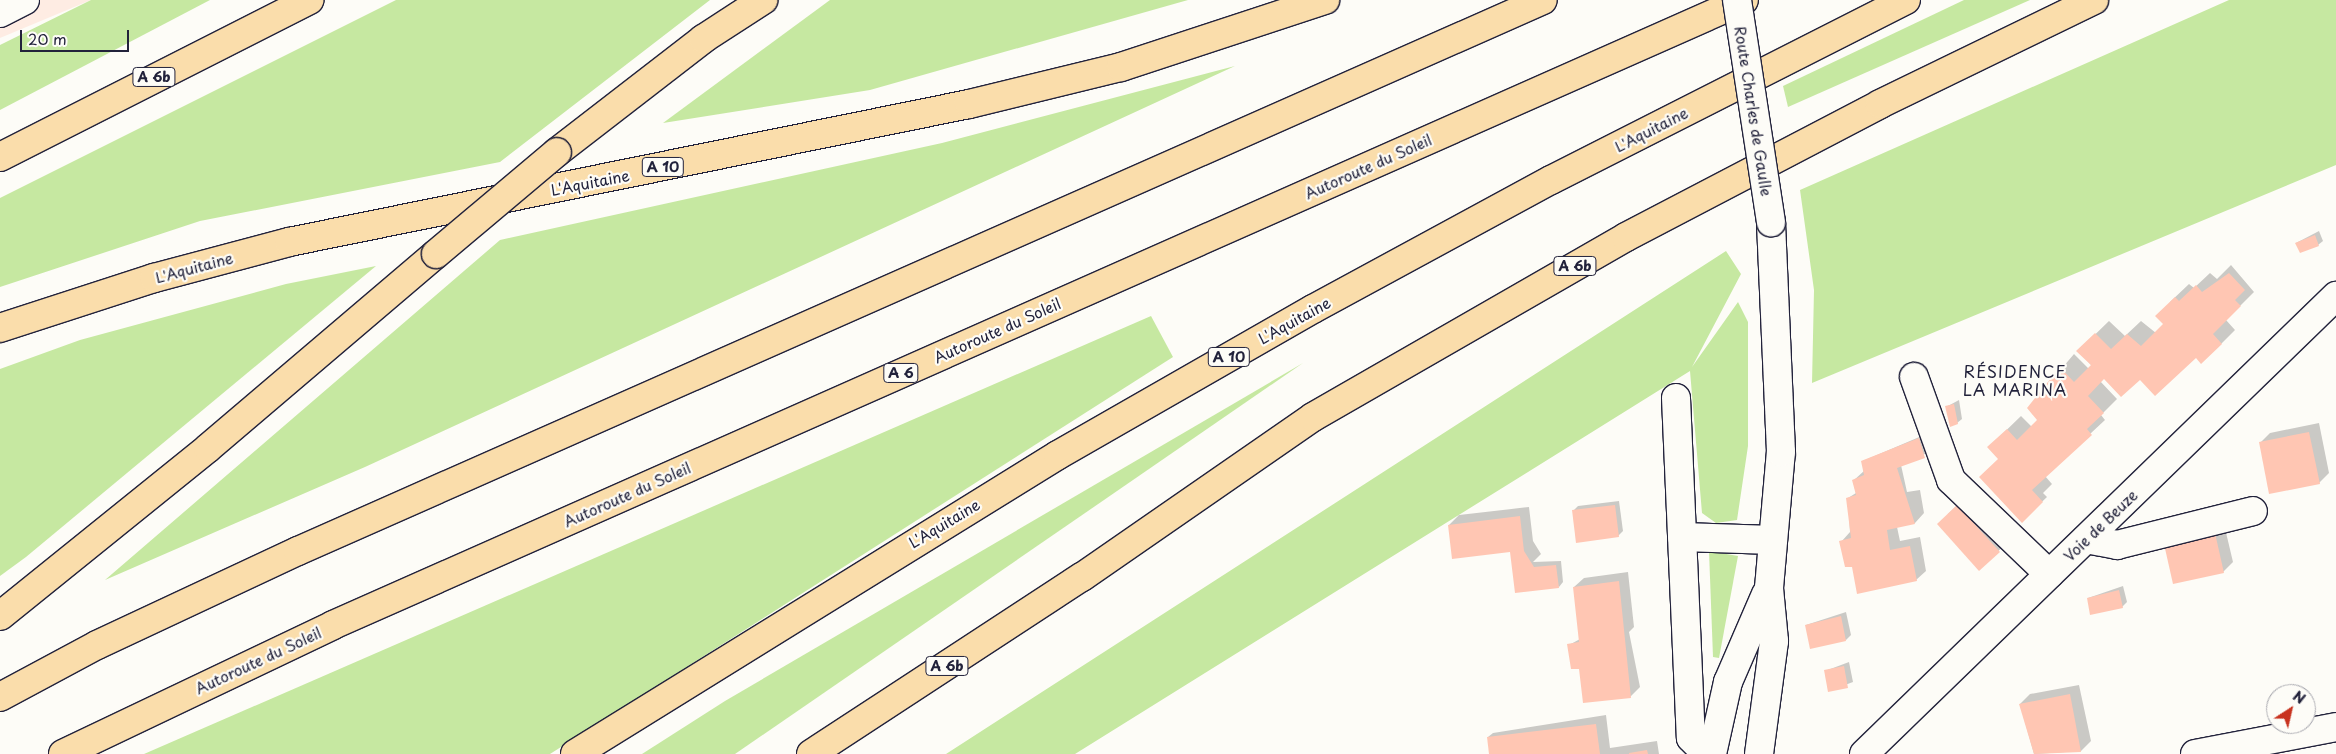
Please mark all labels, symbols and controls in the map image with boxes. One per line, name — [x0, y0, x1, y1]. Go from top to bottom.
scale bar — [22, 20, 131, 52]
street label: Route Charles de Gaulle — [1731, 23, 1777, 199]
text: 20 m — [28, 27, 67, 50]
road number: A 6b — [132, 66, 176, 88]
street label: L'Aquitaine — [1611, 103, 1691, 155]
street label: Autoroute du Soleil — [1301, 130, 1435, 202]
road number: A 10 — [640, 156, 686, 178]
street label: L'Aquitaine — [549, 166, 631, 198]
street label: L'Aquitaine — [153, 248, 235, 286]
road number: A 6b — [1552, 255, 1598, 278]
street label: L'Aquitaine — [1255, 293, 1333, 347]
street label: Autoroute du Soleil — [930, 294, 1064, 366]
road number: A 10 — [1206, 346, 1252, 368]
district label: RÉSIDENCE LA MARINA — [1962, 361, 2068, 399]
road number: A 6 — [882, 362, 920, 384]
street label: Autoroute du Soleil — [560, 458, 694, 530]
street label: Voie de Beuze — [2059, 485, 2141, 565]
street label: L'Aquitaine — [905, 495, 983, 551]
street label: Autoroute du Soleil — [191, 623, 325, 697]
road number: A 6b — [924, 654, 970, 678]
north arrow — [2266, 684, 2316, 734]
text: N — [2289, 685, 2310, 709]

